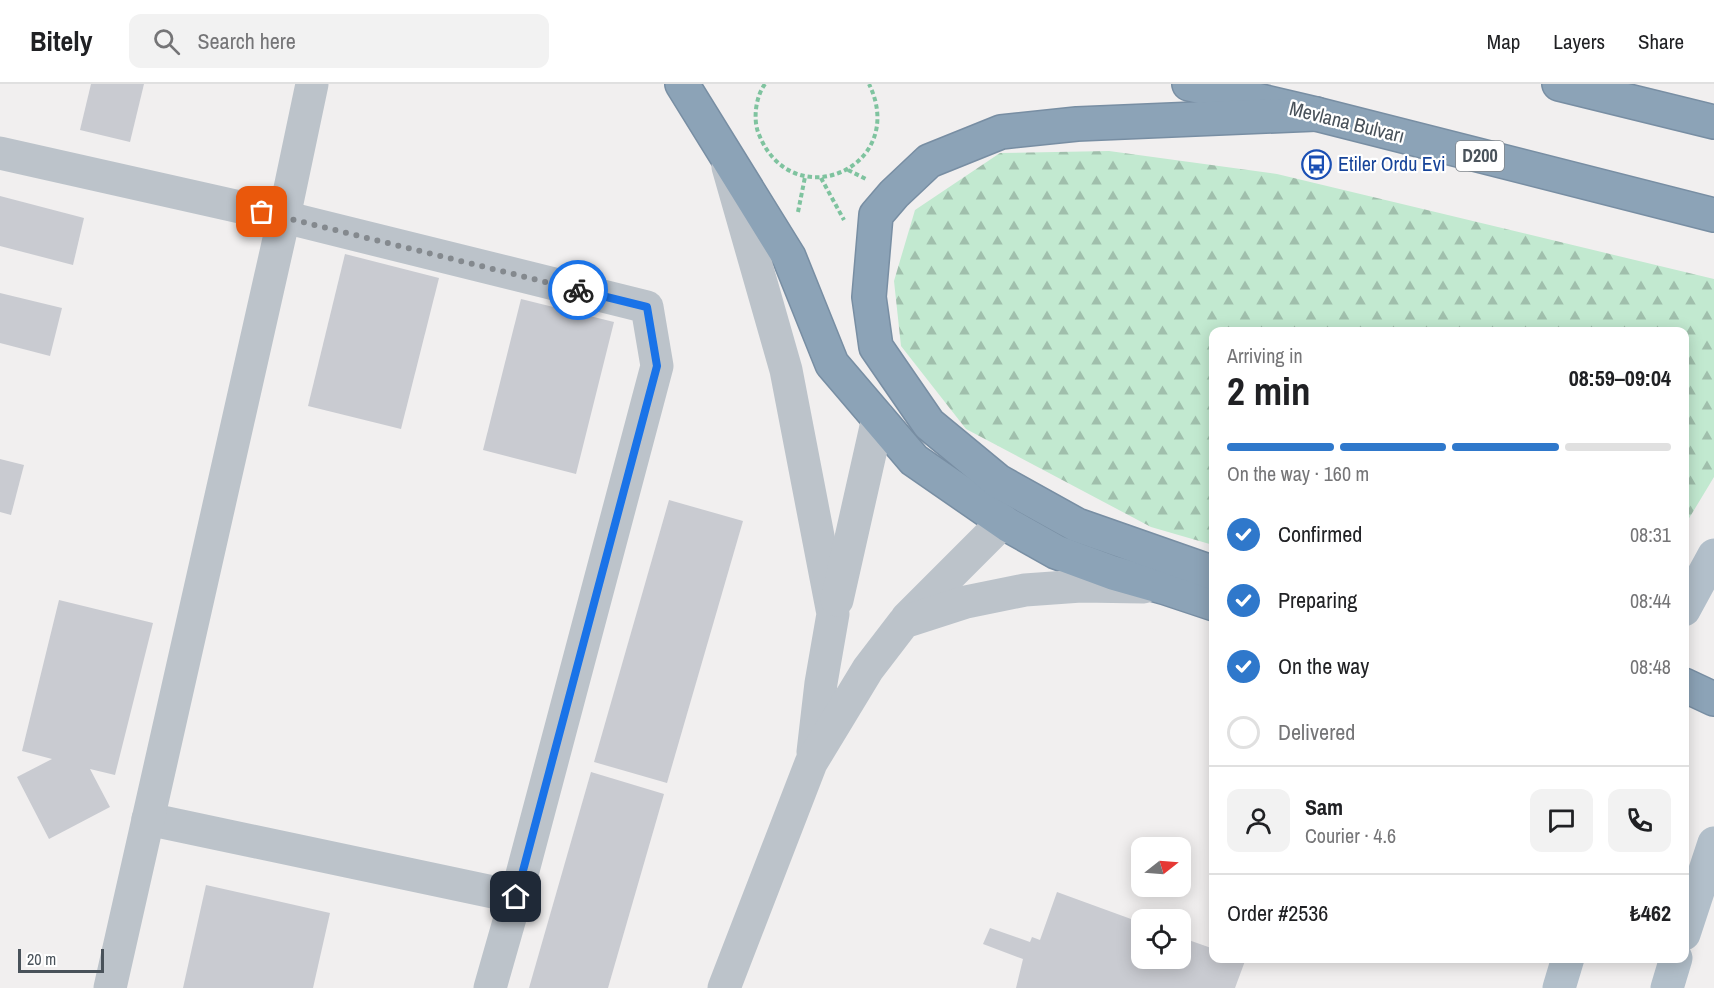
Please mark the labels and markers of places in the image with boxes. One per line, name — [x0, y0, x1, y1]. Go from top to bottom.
bus stop icon: Etiler Ordu Evi — [1301, 148, 1333, 180]
place label: Etiler Ordu Evi — [1338, 150, 1446, 177]
pin — [236, 186, 287, 237]
pin — [490, 871, 541, 922]

